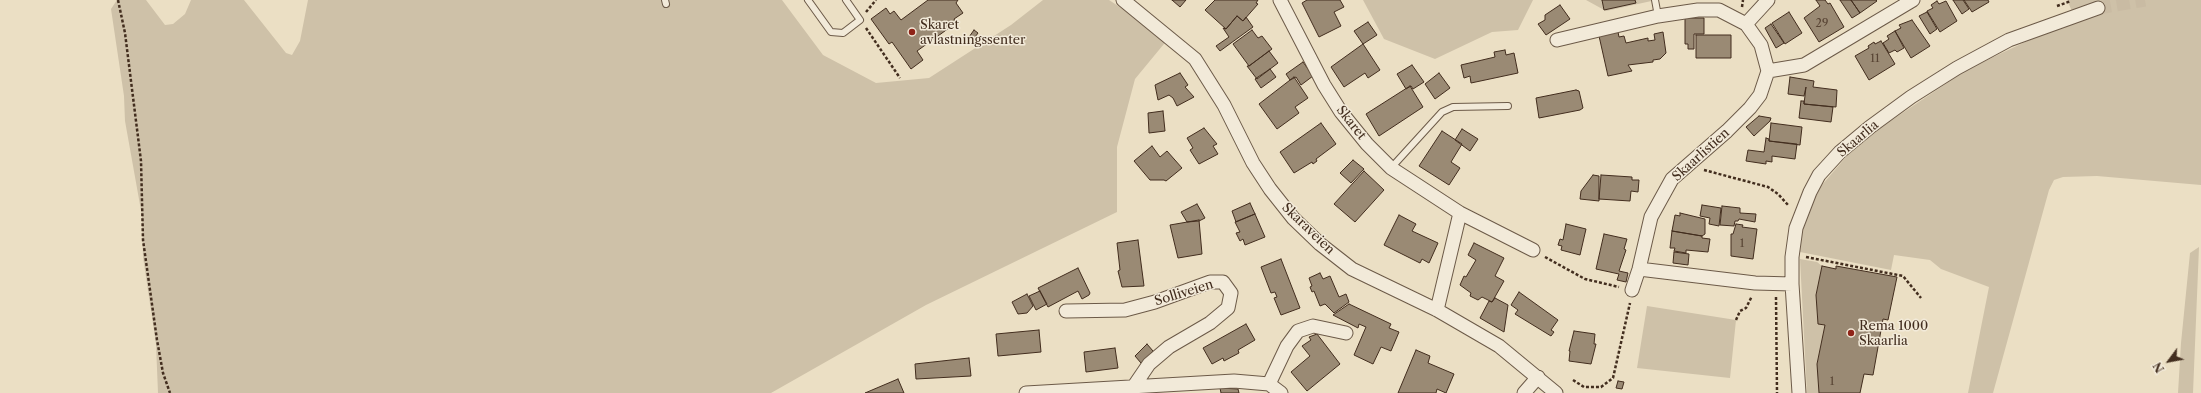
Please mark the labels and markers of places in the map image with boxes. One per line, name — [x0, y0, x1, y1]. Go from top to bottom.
place label: Skaret avlastningssenter — [920, 17, 1026, 48]
marker: Skaret avlastningssenter — [907, 27, 917, 37]
place label: Rema 1000 Skaarlia — [1859, 318, 1928, 349]
marker: Rema 1000 Skaarlia — [1846, 328, 1856, 338]

